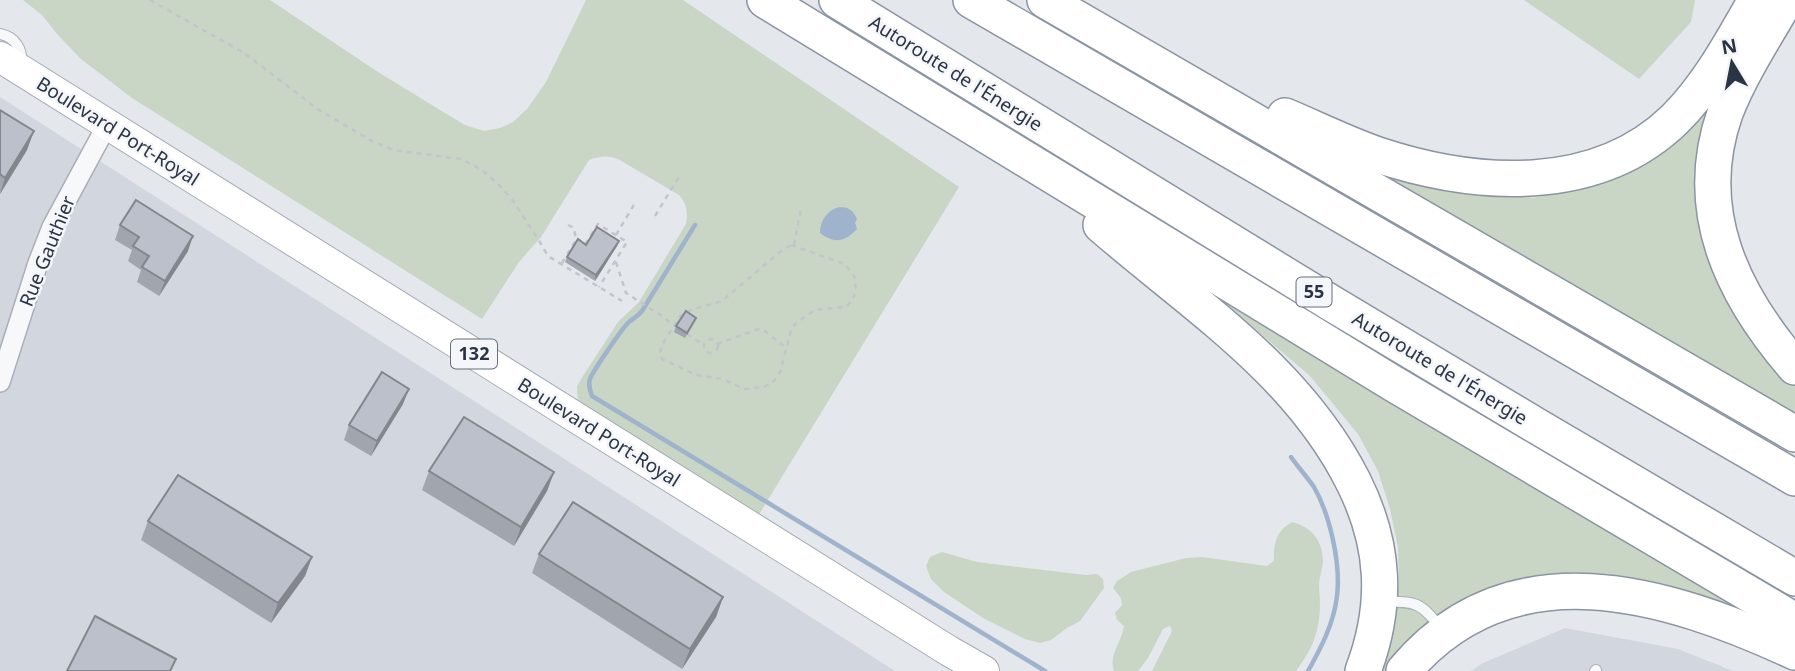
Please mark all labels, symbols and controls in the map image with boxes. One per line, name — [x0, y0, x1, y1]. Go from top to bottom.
street label: Autoroute de l'Énergie — [864, 9, 1048, 137]
north arrow — [1697, 28, 1767, 98]
text: N — [1719, 32, 1739, 60]
street label: Boulevard Port-Royal — [32, 70, 204, 192]
street label: Rue Gauthier — [13, 192, 81, 310]
road number: 55 — [1296, 278, 1332, 306]
street label: Autoroute de l'Énergie — [1348, 305, 1532, 431]
road number: 132 — [451, 340, 497, 368]
street label: Boulevard Port-Royal — [513, 371, 685, 493]

